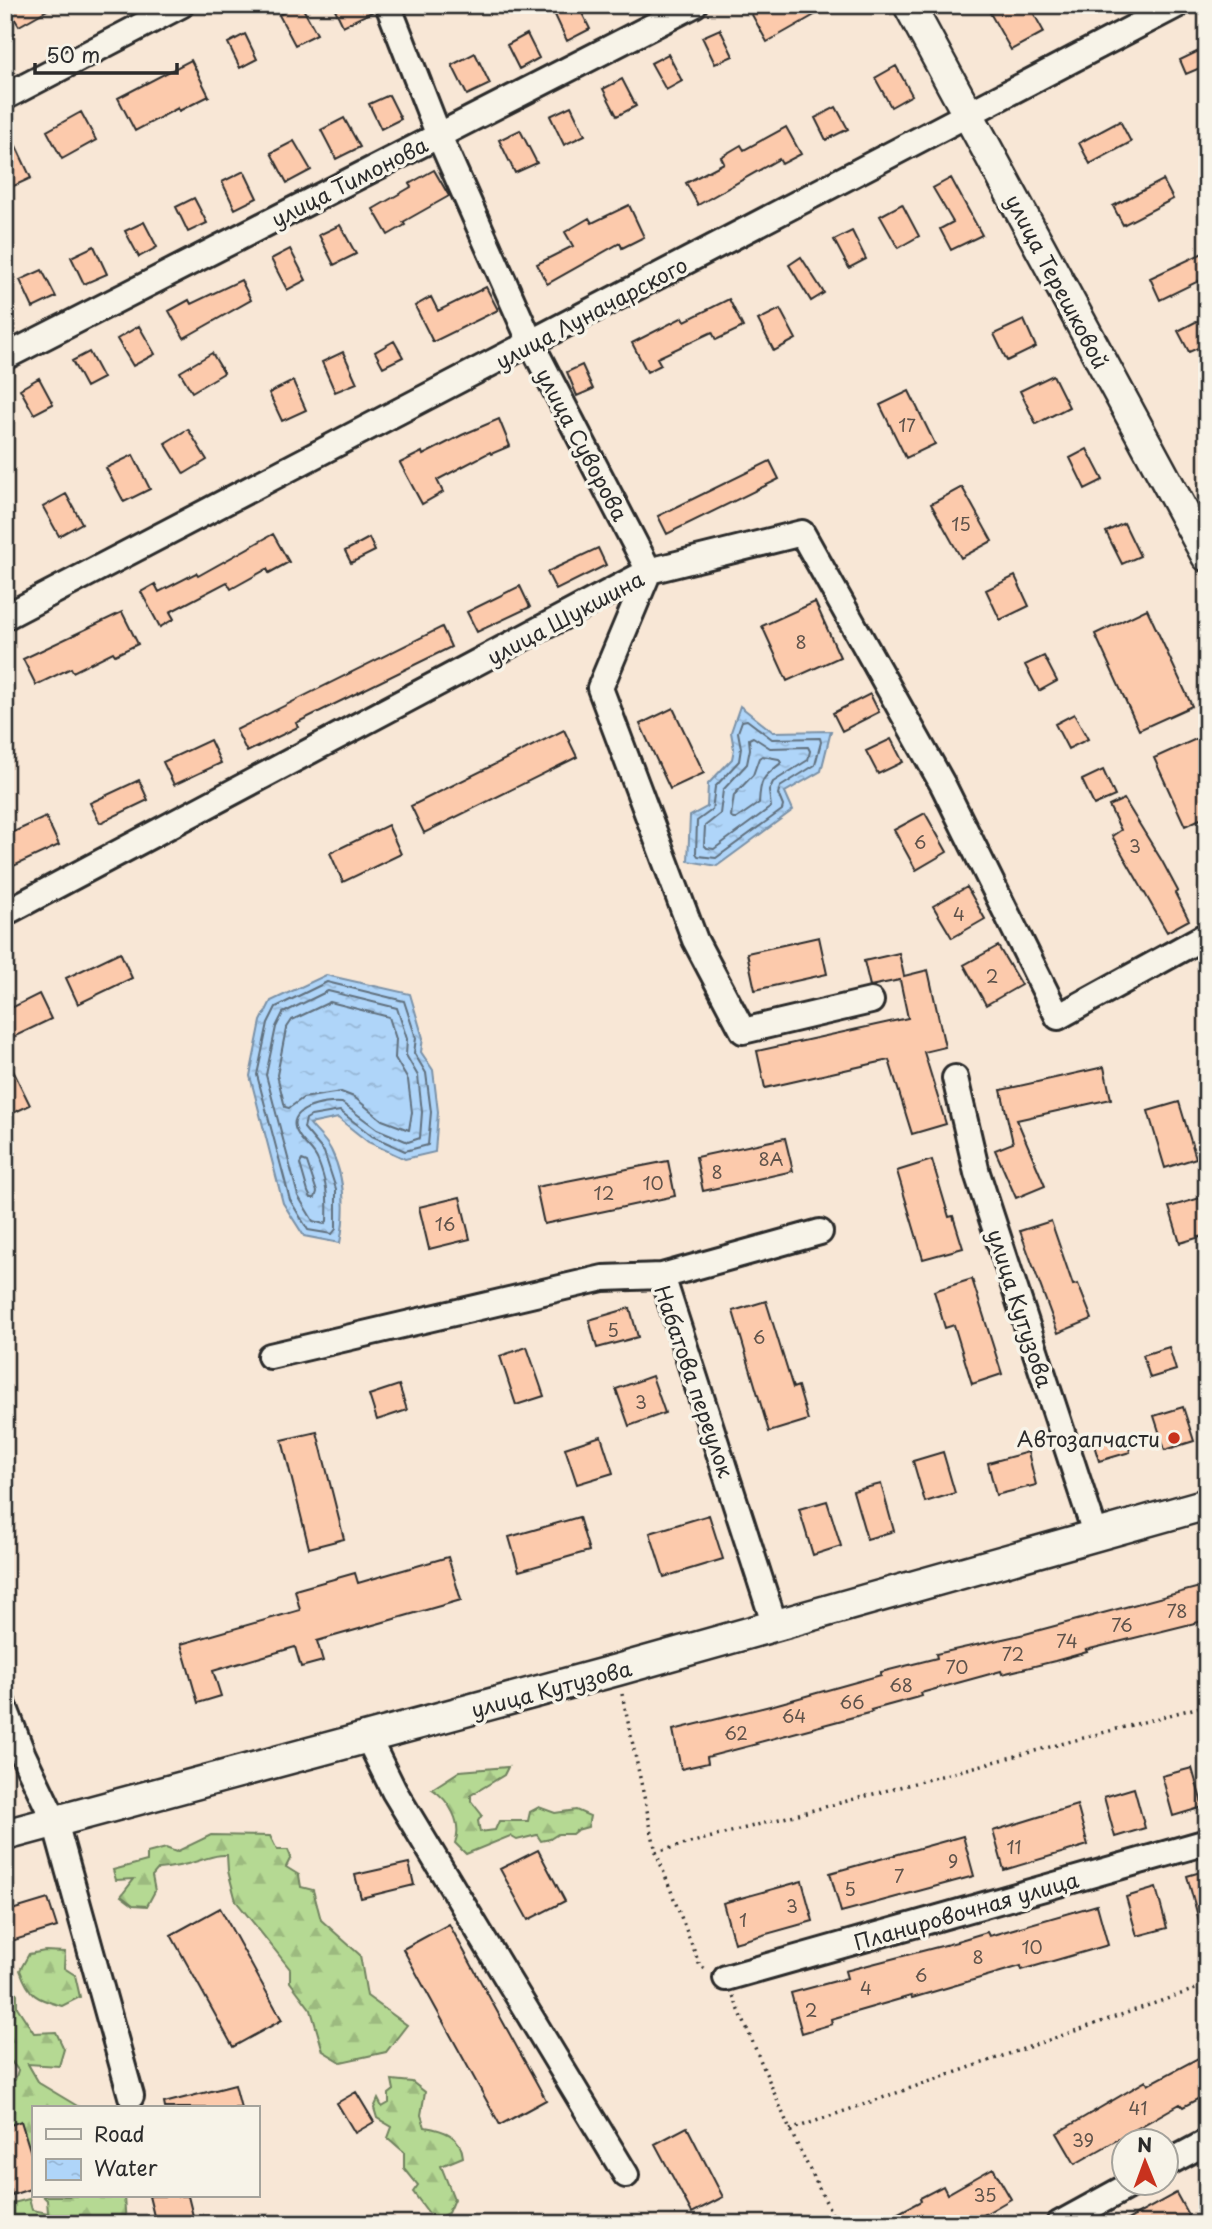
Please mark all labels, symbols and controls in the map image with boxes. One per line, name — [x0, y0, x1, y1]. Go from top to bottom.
scale bar — [35, 32, 177, 76]
text: 50 m — [46, 38, 100, 70]
street label: улица Тимонова — [265, 128, 433, 234]
street label: улица Терешковой — [998, 188, 1118, 374]
street label: улица Луначарского — [489, 248, 693, 376]
street label: улица Суворова — [529, 362, 637, 526]
house number: 17 — [898, 411, 916, 438]
house number: 15 — [951, 510, 971, 537]
street label: улица Шукшина — [481, 562, 650, 672]
house number: 8 — [795, 628, 807, 655]
house number: 6 — [914, 828, 926, 855]
house number: 3 — [1129, 832, 1141, 859]
house number: 4 — [953, 900, 965, 927]
house number: 2 — [986, 962, 998, 989]
house number: 8А — [758, 1145, 784, 1172]
house number: 8 — [711, 1158, 723, 1185]
house number: 10 — [642, 1169, 664, 1196]
house number: 12 — [594, 1179, 614, 1206]
house number: 16 — [435, 1210, 455, 1237]
street label: улица Кутузова — [980, 1225, 1062, 1391]
street label: Набатова переулок — [647, 1281, 743, 1482]
house number: 5 — [607, 1316, 619, 1343]
house number: 6 — [753, 1323, 765, 1350]
house number: 3 — [635, 1388, 647, 1415]
place label: Автозапчасти — [1017, 1422, 1160, 1454]
marker: Автозапчасти — [1166, 1430, 1182, 1446]
house number: 78 — [1167, 1597, 1188, 1624]
house number: 76 — [1111, 1611, 1133, 1638]
house number: 74 — [1056, 1627, 1078, 1654]
house number: 72 — [1002, 1640, 1024, 1667]
street label: улица Кутузова — [467, 1651, 635, 1725]
house number: 70 — [946, 1653, 968, 1680]
house number: 68 — [889, 1671, 913, 1698]
house number: 66 — [840, 1688, 864, 1715]
house number: 64 — [782, 1702, 806, 1729]
house number: 62 — [724, 1719, 748, 1746]
house number: 11 — [1006, 1833, 1022, 1860]
house number: 9 — [948, 1847, 958, 1874]
street label: Планировочная улица — [850, 1862, 1083, 1957]
house number: 7 — [894, 1862, 904, 1889]
house number: 5 — [844, 1875, 856, 1902]
house number: 3 — [786, 1892, 798, 1919]
house number: 1 — [739, 1906, 747, 1933]
house number: 10 — [1021, 1933, 1043, 1960]
house number: 8 — [972, 1943, 984, 1970]
house number: 6 — [915, 1961, 927, 1988]
house number: 4 — [860, 1974, 872, 2001]
house number: 2 — [805, 1996, 817, 2023]
house number: 41 — [1129, 2094, 1147, 2121]
legend — [32, 2106, 259, 2198]
text: Road — [94, 2117, 145, 2149]
house number: 39 — [1072, 2126, 1094, 2153]
north arrow — [1110, 2128, 1180, 2198]
text: N — [1137, 2130, 1152, 2158]
text: Water — [94, 2151, 158, 2183]
house number: 35 — [973, 2181, 997, 2208]

